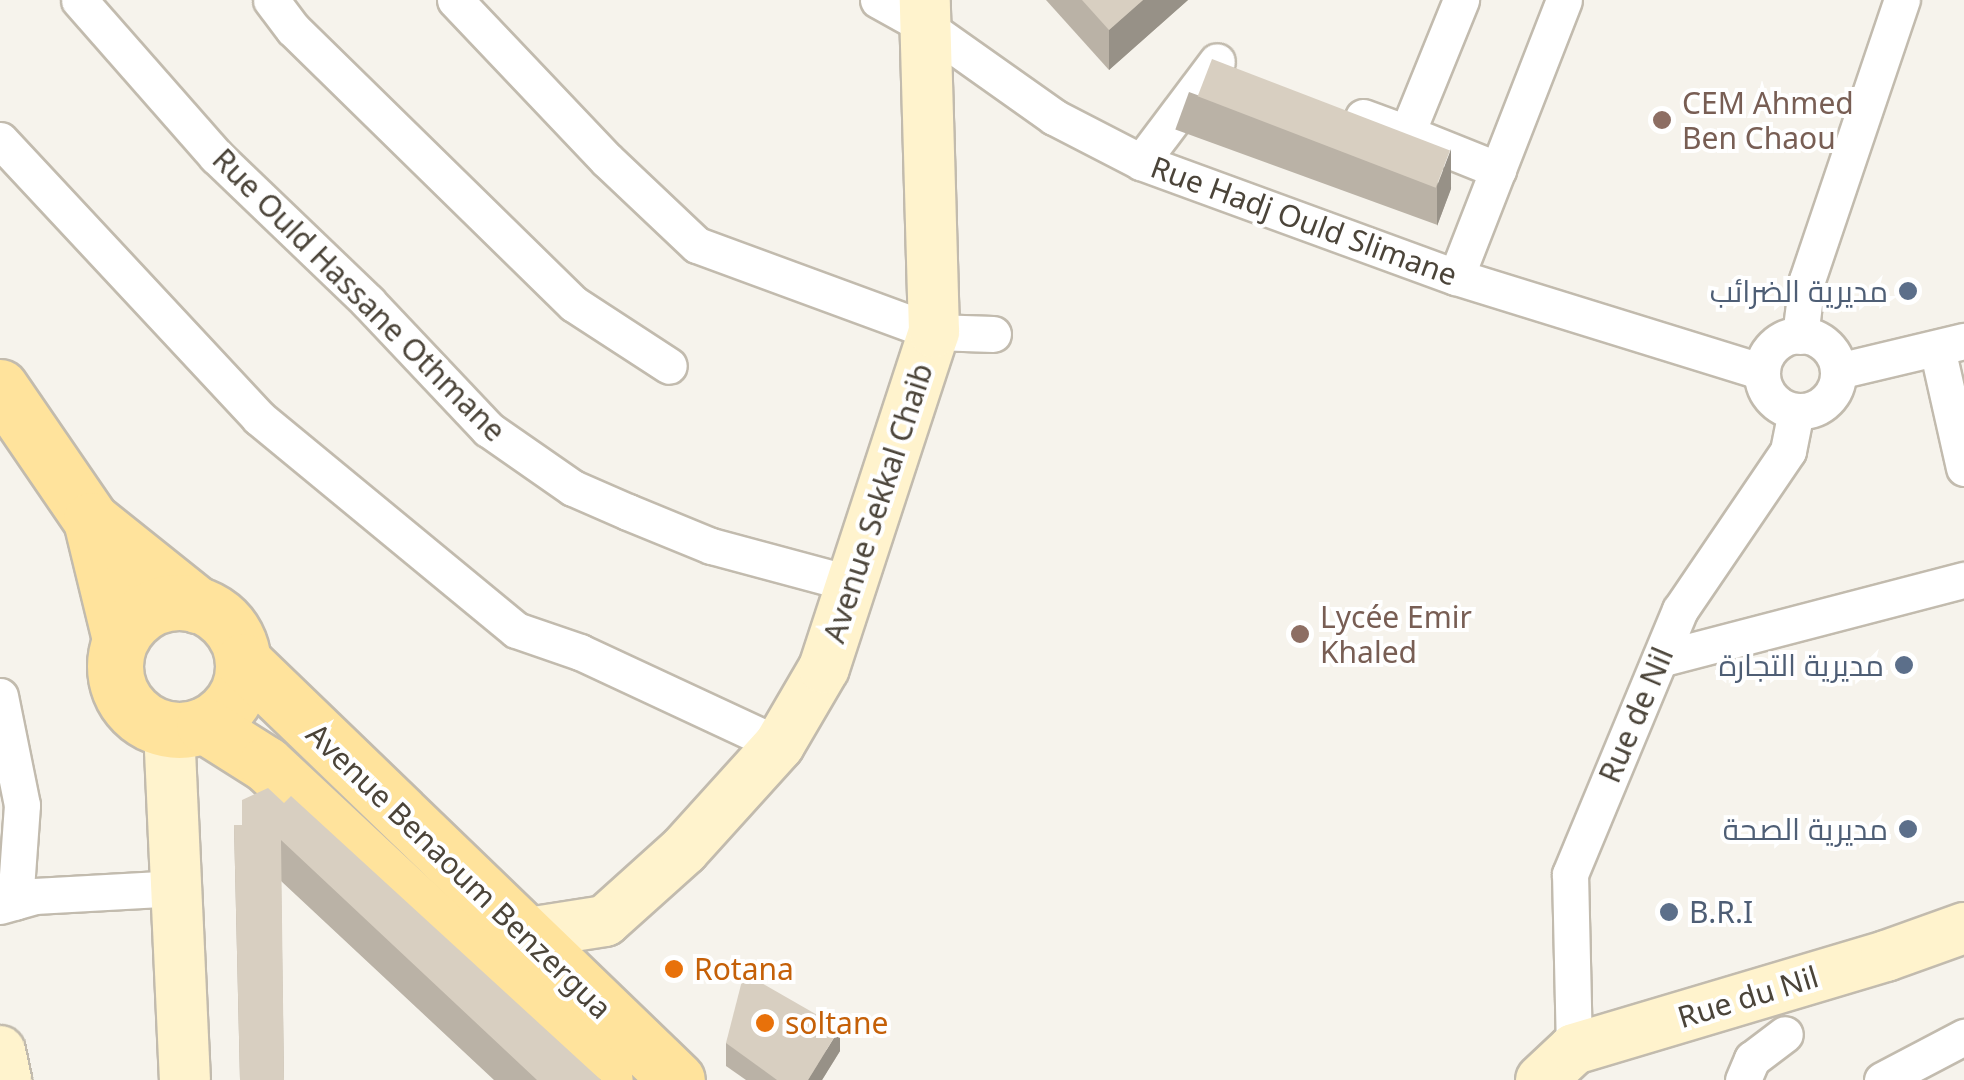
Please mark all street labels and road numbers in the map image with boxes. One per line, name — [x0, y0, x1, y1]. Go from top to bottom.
street label: Rue Ould Hassane Othmane — [205, 141, 513, 449]
street label: Rue Hadj Ould Slimane — [1146, 149, 1462, 293]
street label: Avenue Sekkal Chaib — [816, 359, 940, 647]
street label: Rue de Nil — [1591, 642, 1681, 788]
street label: Avenue Benaoum Benzergua — [299, 716, 619, 1026]
street label: Rue du Nil — [1673, 959, 1823, 1035]

